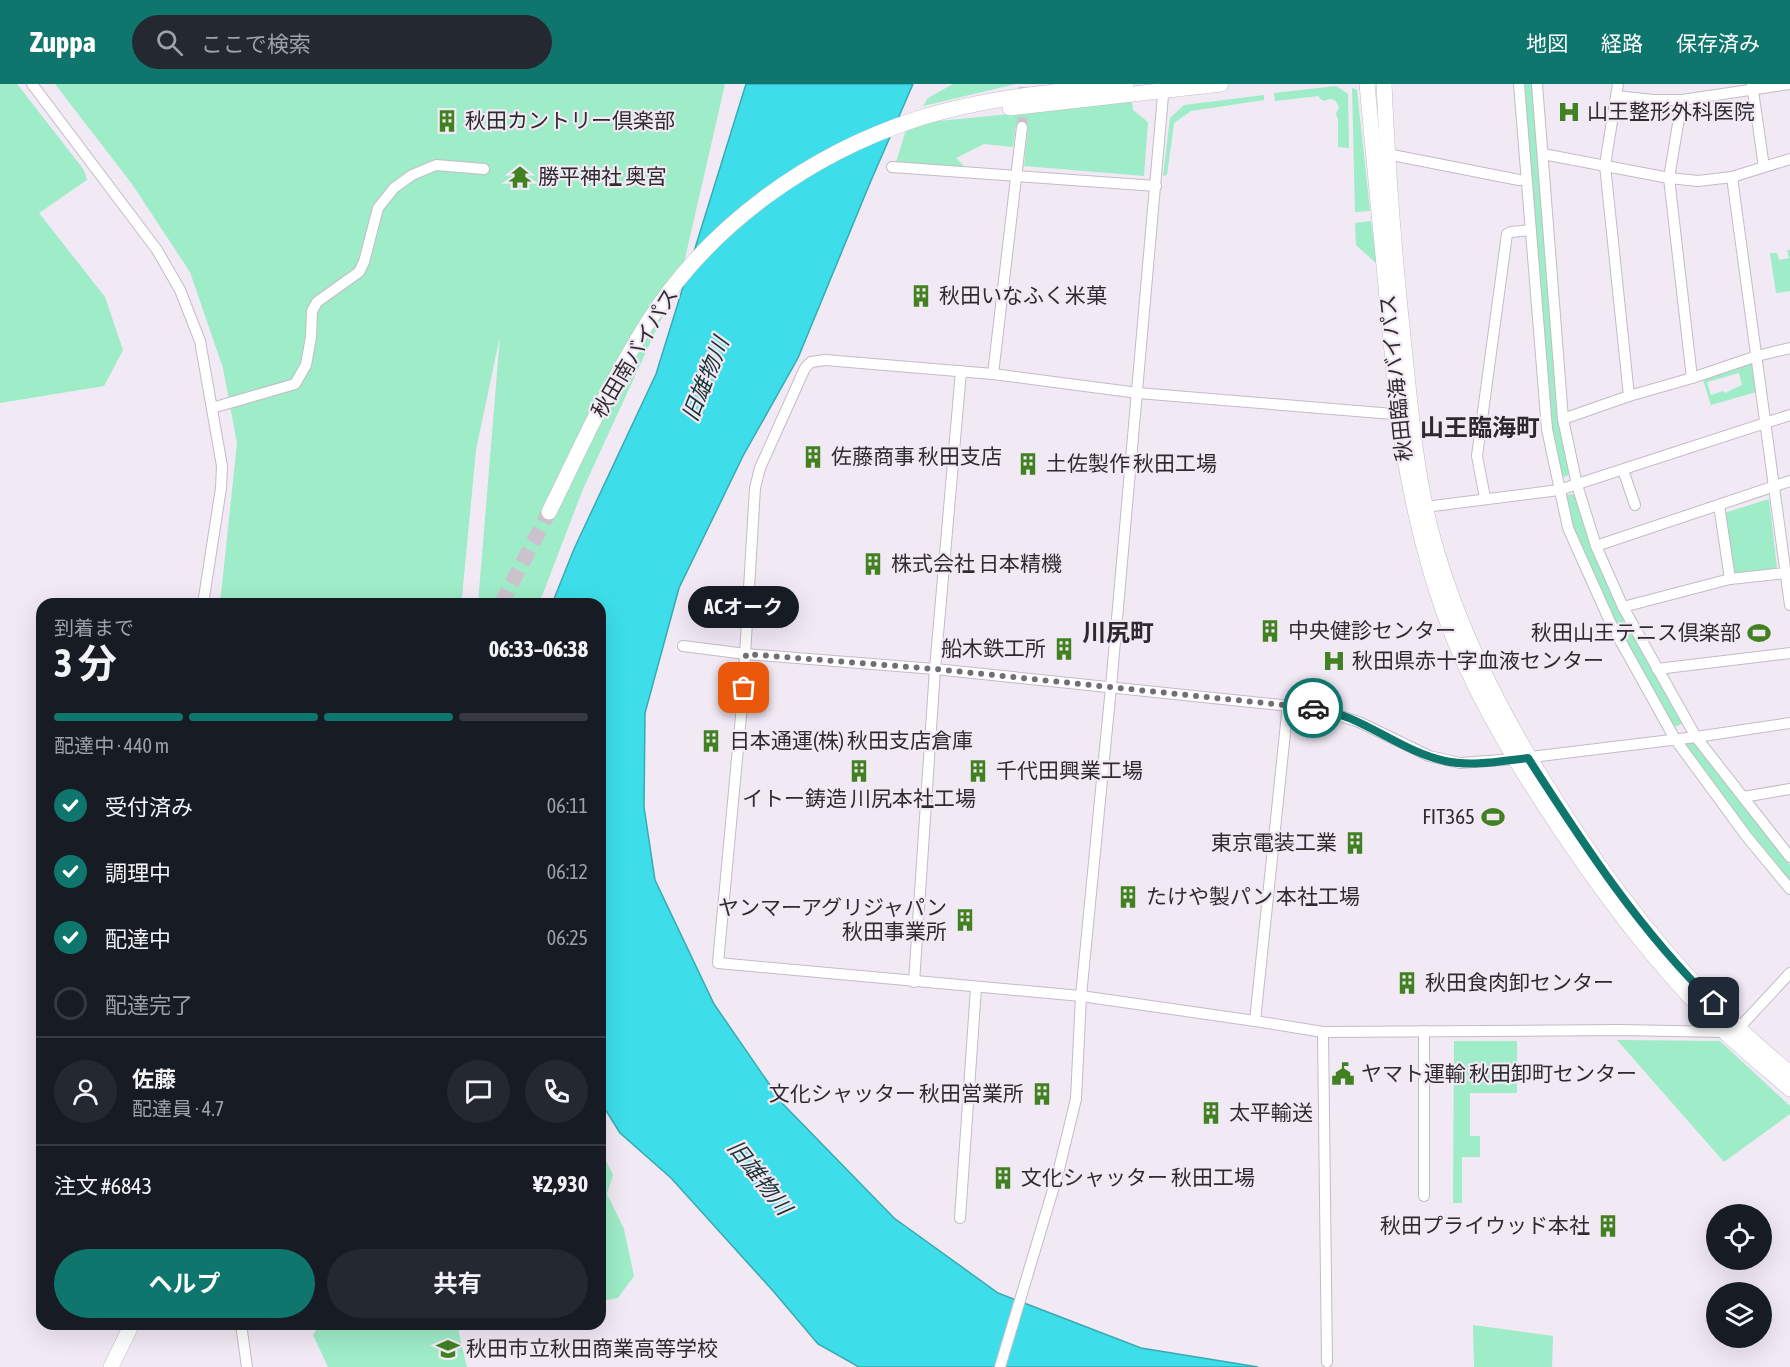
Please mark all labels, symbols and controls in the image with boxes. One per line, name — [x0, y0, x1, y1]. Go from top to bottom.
search box — [132, 15, 552, 69]
text: Zuppa — [30, 26, 96, 58]
icon: search — [153, 26, 186, 59]
text: ここで検索 — [201, 31, 311, 57]
text: 地図 — [1526, 31, 1568, 55]
text: 経路 — [1601, 31, 1643, 55]
text: 保存済み — [1676, 31, 1760, 55]
hospital icon: 山王整形外科医院 — [1556, 99, 1582, 125]
place label: 山王整形外科医院 — [1587, 99, 1755, 123]
building icon: 秋田カントリー倶楽部 — [434, 108, 460, 134]
place label: 秋田カントリー倶楽部 — [465, 108, 675, 132]
temple icon: 勝平神社 奥宮 — [507, 164, 533, 190]
place label: 勝平神社 奥宮 — [538, 164, 667, 188]
street label: 秋田南バイパス — [586, 283, 682, 421]
building icon: 秋田いなふく米菓 — [908, 283, 934, 309]
place label: 秋田いなふく米菓 — [939, 283, 1107, 307]
street label: 秋田臨海バイパス — [1374, 294, 1416, 463]
water label: 旧雄物川 — [676, 331, 734, 425]
district label: 山王臨海町 — [1420, 414, 1540, 441]
building icon: 佐藤商事 秋田支店 — [800, 444, 826, 470]
place label: 佐藤商事 秋田支店 — [831, 444, 1002, 468]
building icon: 土佐製作 秋田工場 — [1015, 451, 1041, 477]
place label: 土佐製作 秋田工場 — [1046, 451, 1217, 475]
building icon: 株式会社 日本精機 — [860, 551, 886, 577]
place label: 株式会社 日本精機 — [891, 551, 1062, 575]
callout: ACオーク — [688, 586, 800, 628]
text: ACオーク — [704, 595, 783, 618]
text: 到着まで — [54, 616, 134, 639]
building icon: 中央健診センター — [1257, 618, 1283, 644]
place label: 中央健診センター — [1288, 618, 1456, 642]
district label: 川尻町 — [1082, 619, 1154, 646]
place label: 秋田山王テニス倶楽部 — [1531, 620, 1741, 644]
sports icon: 秋田山王テニス倶楽部 — [1746, 620, 1772, 646]
text: 06:33–06:38 — [489, 636, 588, 662]
place label: 船木鉄工所 — [941, 636, 1046, 660]
building icon: 船木鉄工所 — [1051, 636, 1077, 662]
text: 3 分 — [54, 641, 117, 685]
hospital icon: 秋田県赤十字血液センター — [1321, 648, 1347, 674]
place label: 秋田県赤十字血液センター — [1352, 648, 1604, 672]
pin — [718, 662, 769, 713]
icon: bag — [727, 671, 760, 704]
courier — [1283, 678, 1343, 738]
icon: car — [1297, 692, 1330, 725]
building icon: 日本通運(株) 秋田支店倉庫 — [698, 728, 724, 754]
place label: 日本通運(株) 秋田支店倉庫 — [729, 728, 973, 752]
text: 配達中 · 440 m — [54, 734, 169, 757]
building icon: イトー鋳造 川尻本社工場 — [846, 758, 872, 784]
building icon: 千代田興業工場 — [965, 758, 991, 784]
place label: 千代田興業工場 — [996, 758, 1143, 782]
place label: イトー鋳造 川尻本社工場 — [742, 786, 976, 810]
icon: check — [54, 789, 87, 822]
text: 受付済み — [105, 794, 193, 820]
text: 06:11 — [547, 794, 588, 817]
place label: FIT365 — [1422, 804, 1475, 828]
sports icon: FIT365 — [1480, 804, 1506, 830]
place label: 東京電装工業 — [1211, 830, 1337, 854]
building icon: 東京電装工業 — [1342, 830, 1368, 856]
icon: check — [54, 855, 87, 888]
text: 調理中 — [105, 860, 171, 886]
text: 06:12 — [547, 860, 588, 883]
building icon: たけや製パン 本社工場 — [1115, 884, 1141, 910]
place label: たけや製パン 本社工場 — [1146, 884, 1360, 908]
place label: ヤンマーアグリジャパン 秋田事業所 — [718, 895, 947, 943]
building icon: ヤンマーアグリジャパン 秋田事業所 — [952, 907, 978, 933]
icon: check — [54, 921, 87, 954]
text: 配達中 — [105, 926, 171, 952]
text: 06:25 — [547, 926, 588, 949]
building icon: 秋田食肉卸センター — [1394, 970, 1420, 996]
place label: 秋田食肉卸センター — [1425, 970, 1614, 994]
pin — [1688, 977, 1739, 1028]
icon: home — [1697, 986, 1730, 1019]
text: 配達完了 — [105, 992, 193, 1018]
button: person — [54, 1060, 117, 1123]
button: chat — [447, 1060, 510, 1123]
button: phone — [525, 1060, 588, 1123]
public building icon: ヤマト運輸 秋田卸町センター — [1330, 1061, 1356, 1087]
place label: ヤマト運輸 秋田卸町センター — [1361, 1061, 1637, 1085]
text: 佐藤 — [132, 1066, 176, 1092]
place label: 文化シャッター 秋田営業所 — [769, 1081, 1024, 1105]
building icon: 文化シャッター 秋田営業所 — [1029, 1081, 1055, 1107]
text: 配達員 · 4.7 — [132, 1097, 224, 1120]
building icon: 太平輸送 — [1198, 1100, 1224, 1126]
place label: 太平輸送 — [1229, 1100, 1313, 1124]
water label: 旧雄物川 — [723, 1134, 799, 1221]
building icon: 文化シャッター 秋田工場 — [990, 1165, 1016, 1191]
place label: 文化シャッター 秋田工場 — [1021, 1165, 1255, 1189]
text: ¥2,930 — [533, 1171, 588, 1197]
text: 注文 #6843 — [54, 1173, 152, 1199]
map controls — [1706, 1204, 1772, 1348]
button: locate — [1706, 1204, 1772, 1270]
place label: 秋田プライウッド本社 — [1380, 1213, 1590, 1237]
building icon: 秋田プライウッド本社 — [1595, 1213, 1621, 1239]
button: ヘルプ — [54, 1249, 315, 1318]
button: 共有 — [327, 1249, 588, 1318]
button: layers — [1706, 1282, 1772, 1348]
school or university icon: 秋田市立秋田商業高等学校 — [435, 1336, 461, 1362]
place label: 秋田市立秋田商業高等学校 — [466, 1336, 718, 1360]

